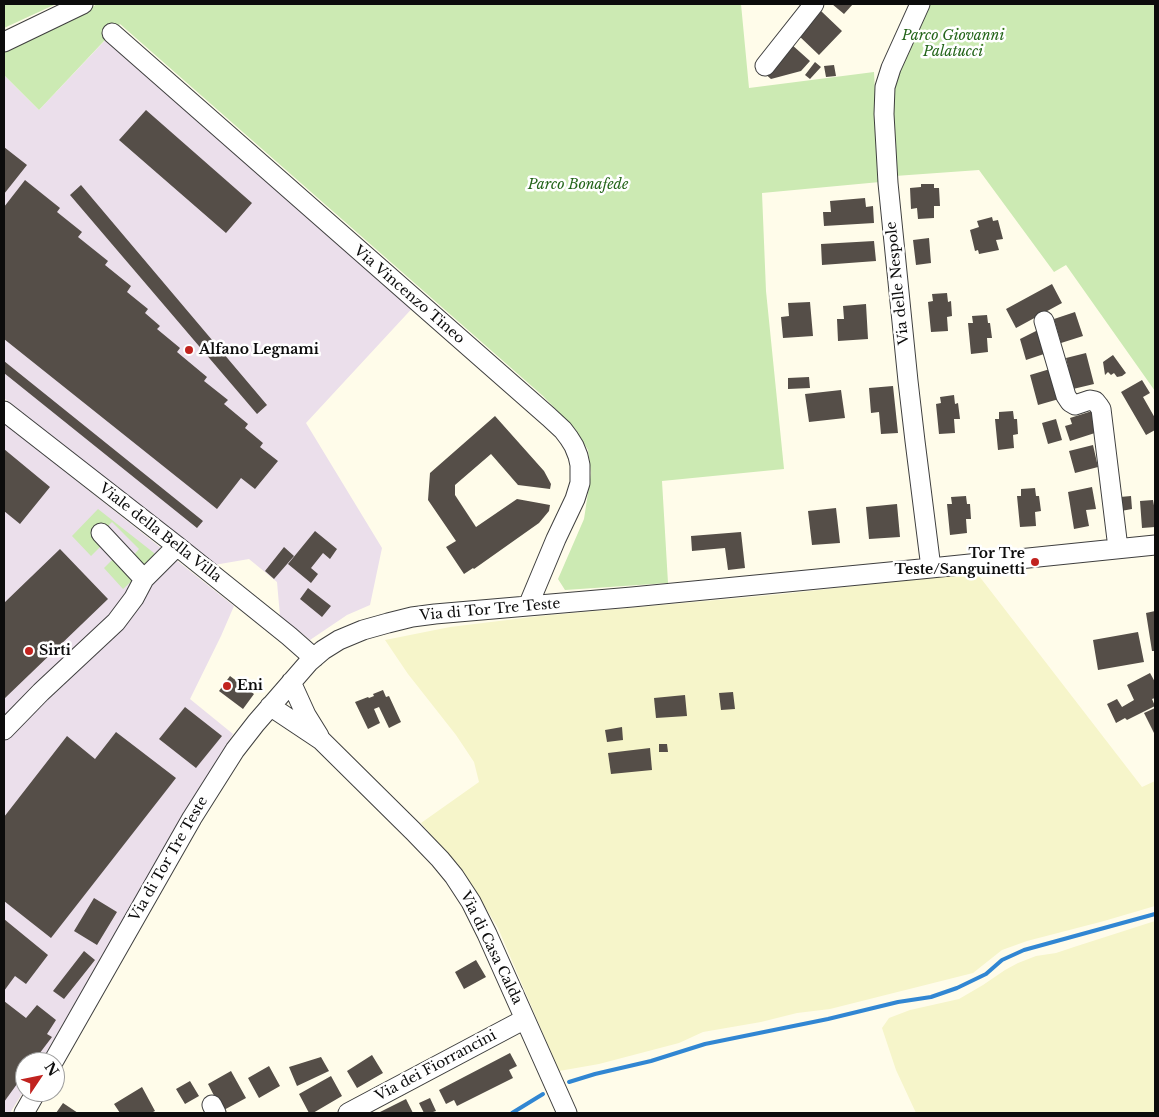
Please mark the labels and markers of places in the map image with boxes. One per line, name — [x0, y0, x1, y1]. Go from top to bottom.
place label: Alfano Legnami — [199, 342, 319, 358]
marker: Alfano Legnami — [183, 344, 195, 356]
place label: Tor Tre Teste/Sanguinetti — [894, 546, 1025, 578]
marker: Tor Tre Teste/Sanguinetti — [1029, 556, 1041, 568]
place label: Sirti — [39, 643, 71, 659]
marker: Sirti — [23, 645, 35, 657]
place label: Eni — [237, 678, 263, 694]
marker: Eni — [221, 680, 233, 692]

